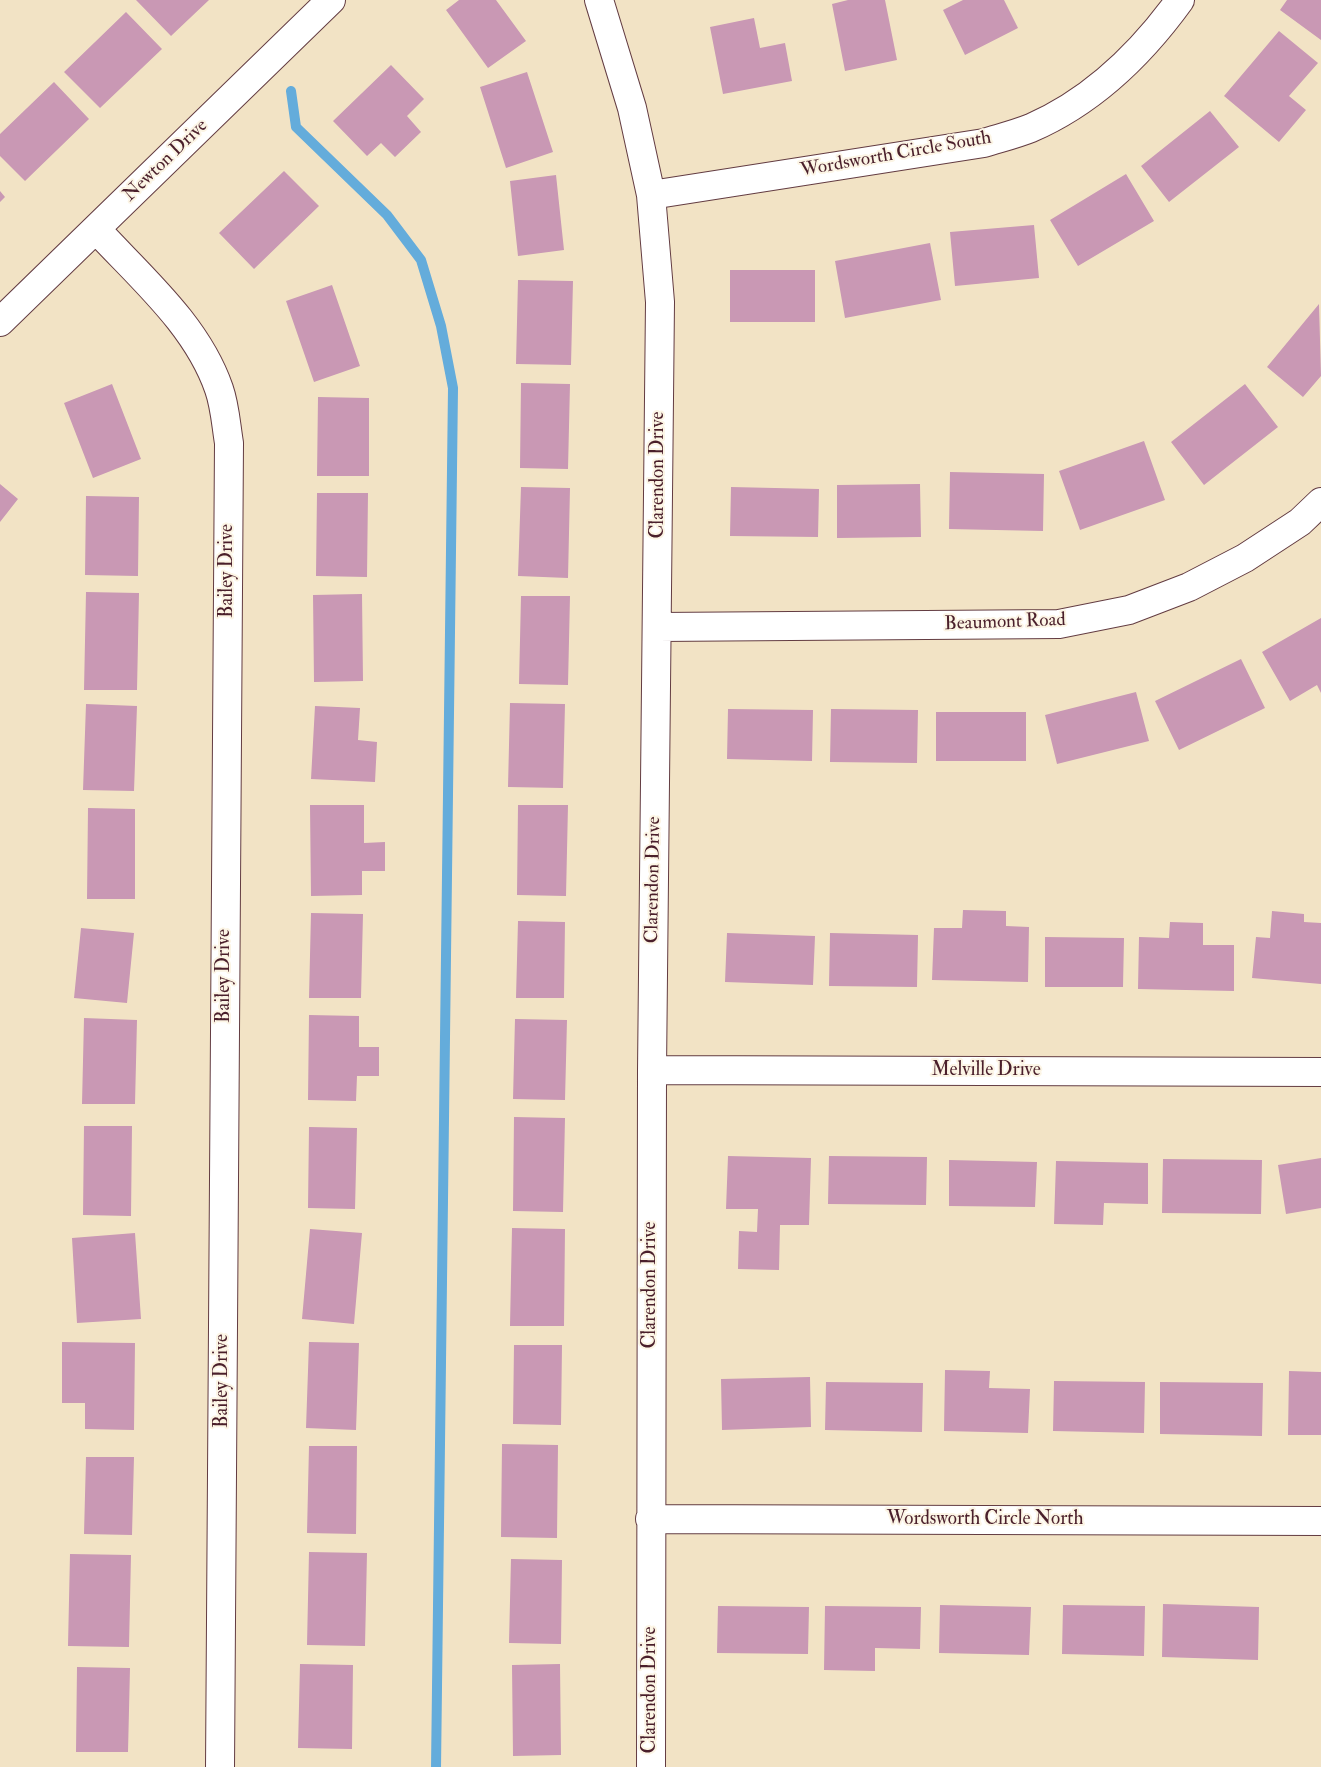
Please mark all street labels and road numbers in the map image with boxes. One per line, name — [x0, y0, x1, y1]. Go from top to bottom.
street label: Newton Drive — [119, 115, 213, 207]
street label: Wordsworth Circle South — [799, 127, 993, 183]
street label: Clarendon Drive — [648, 411, 670, 539]
street label: Bailey Drive — [217, 524, 239, 618]
street label: Beaumont Road — [944, 609, 1066, 637]
street label: Clarendon Drive — [641, 816, 667, 944]
street label: Bailey Drive — [214, 929, 236, 1023]
street label: Melville Drive — [931, 1060, 1041, 1082]
street label: Clarendon Drive — [640, 1221, 662, 1349]
street label: Bailey Drive — [212, 1334, 234, 1428]
street label: Wordsworth Circle North — [887, 1509, 1083, 1531]
street label: Clarendon Drive — [640, 1626, 662, 1754]

